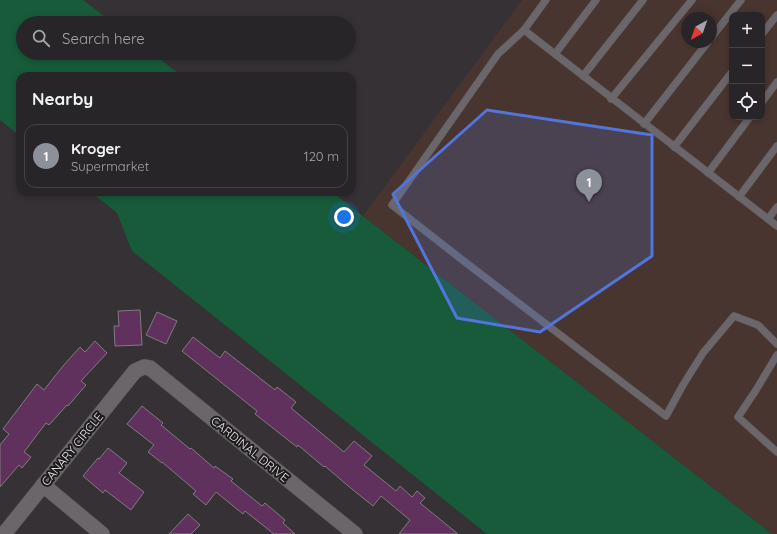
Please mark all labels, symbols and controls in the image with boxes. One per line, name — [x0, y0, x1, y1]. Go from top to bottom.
north arrow — [681, 12, 717, 48]
map controls — [729, 12, 765, 120]
button: + — [729, 12, 765, 48]
search box — [16, 16, 356, 60]
icon: search — [30, 27, 52, 49]
text: Search here — [62, 29, 145, 48]
button: − — [729, 48, 765, 84]
button: locate — [729, 84, 765, 120]
text: Nearby — [32, 88, 93, 109]
text: Kroger — [71, 139, 121, 158]
text: 1 — [43, 148, 49, 164]
text: 120 m — [304, 148, 339, 164]
text: Supermarket — [71, 158, 149, 174]
pin: 1 — [576, 169, 602, 202]
your location — [334, 207, 354, 227]
street label: CANARY CIRCLE — [38, 409, 106, 489]
street label: CARDINAL DRIVE — [208, 413, 292, 485]

